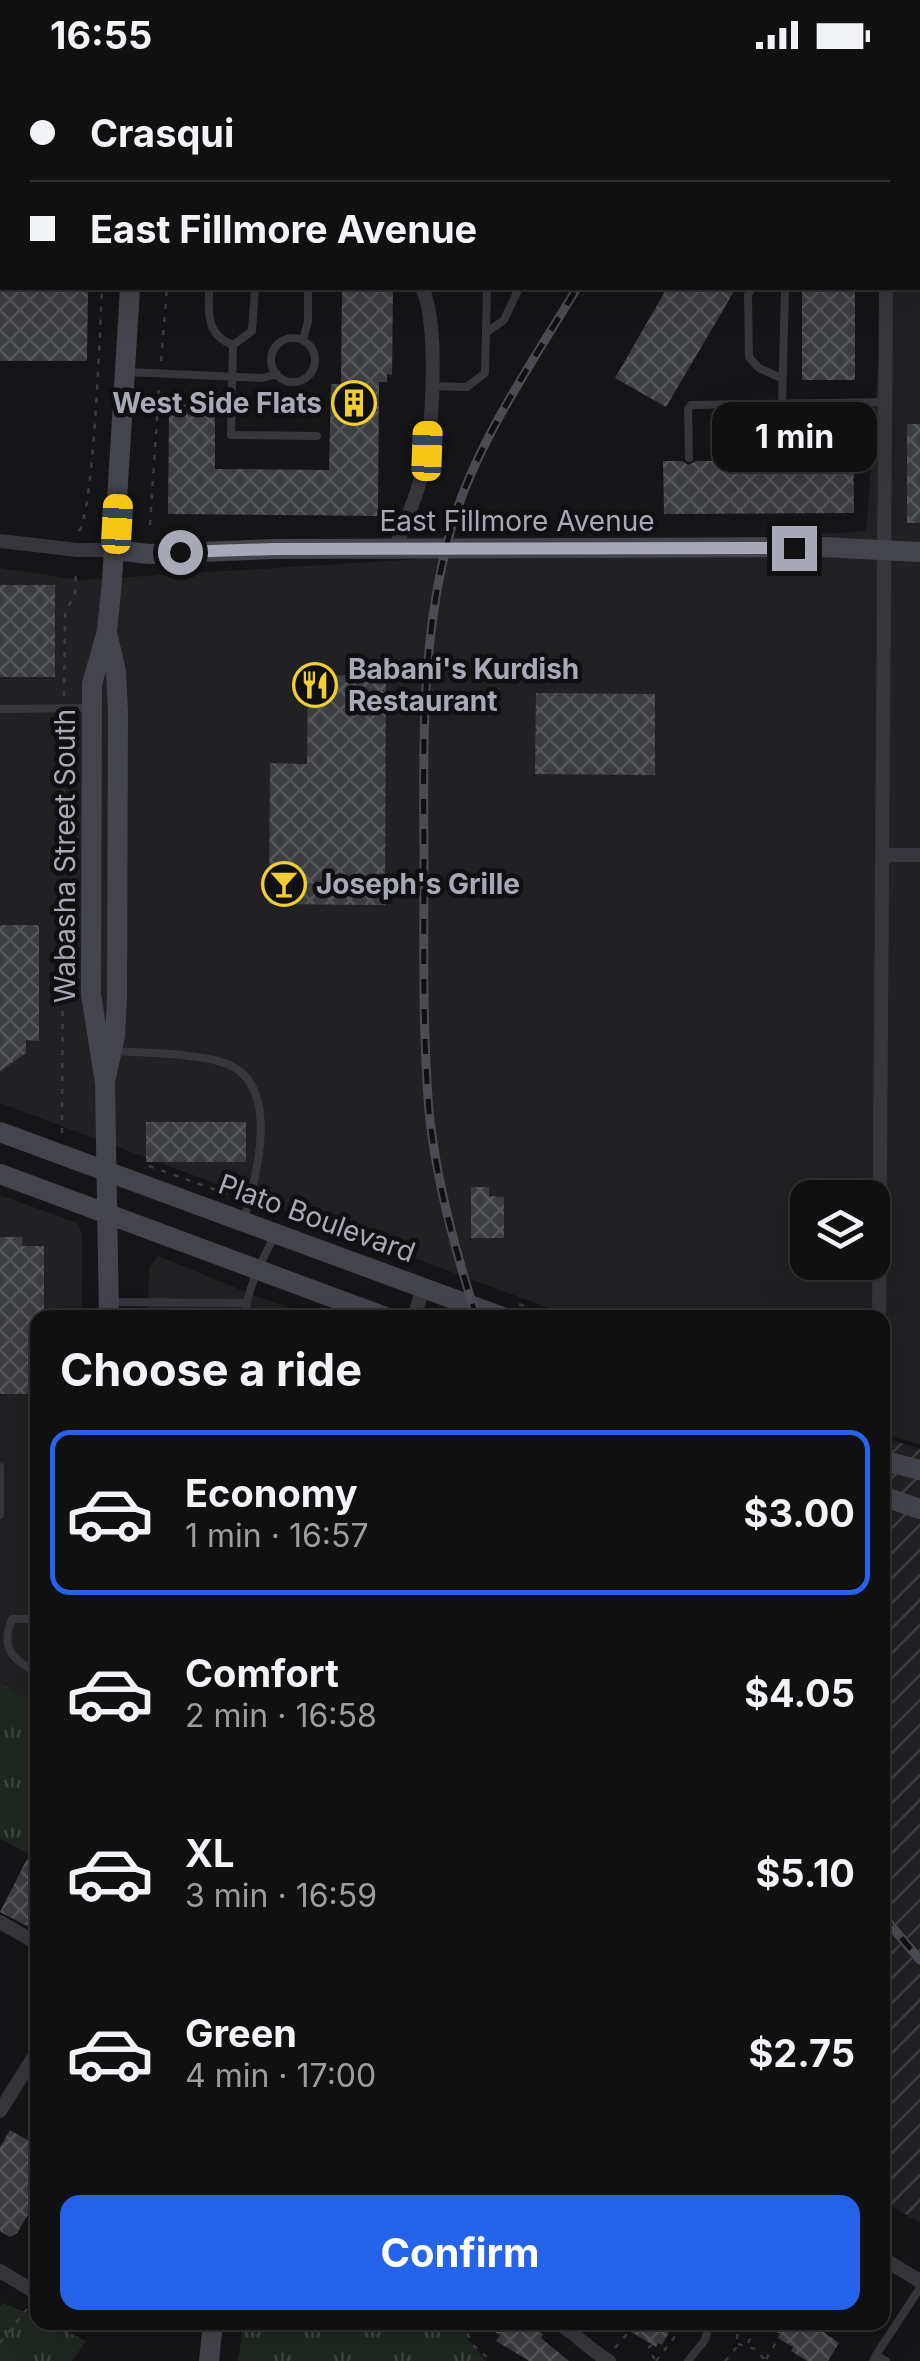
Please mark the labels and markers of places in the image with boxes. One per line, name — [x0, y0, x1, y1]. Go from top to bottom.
building icon: West Side Flats — [331, 380, 377, 426]
place label: West Side Flats — [112, 386, 322, 420]
place label: Babani's Kurdish Restaurant — [348, 652, 579, 718]
restaurant icon: Babani's Kurdish Restaurant — [292, 662, 338, 708]
bar icon: Joseph's Grille — [261, 861, 307, 907]
place label: Joseph's Grille — [316, 867, 520, 901]

